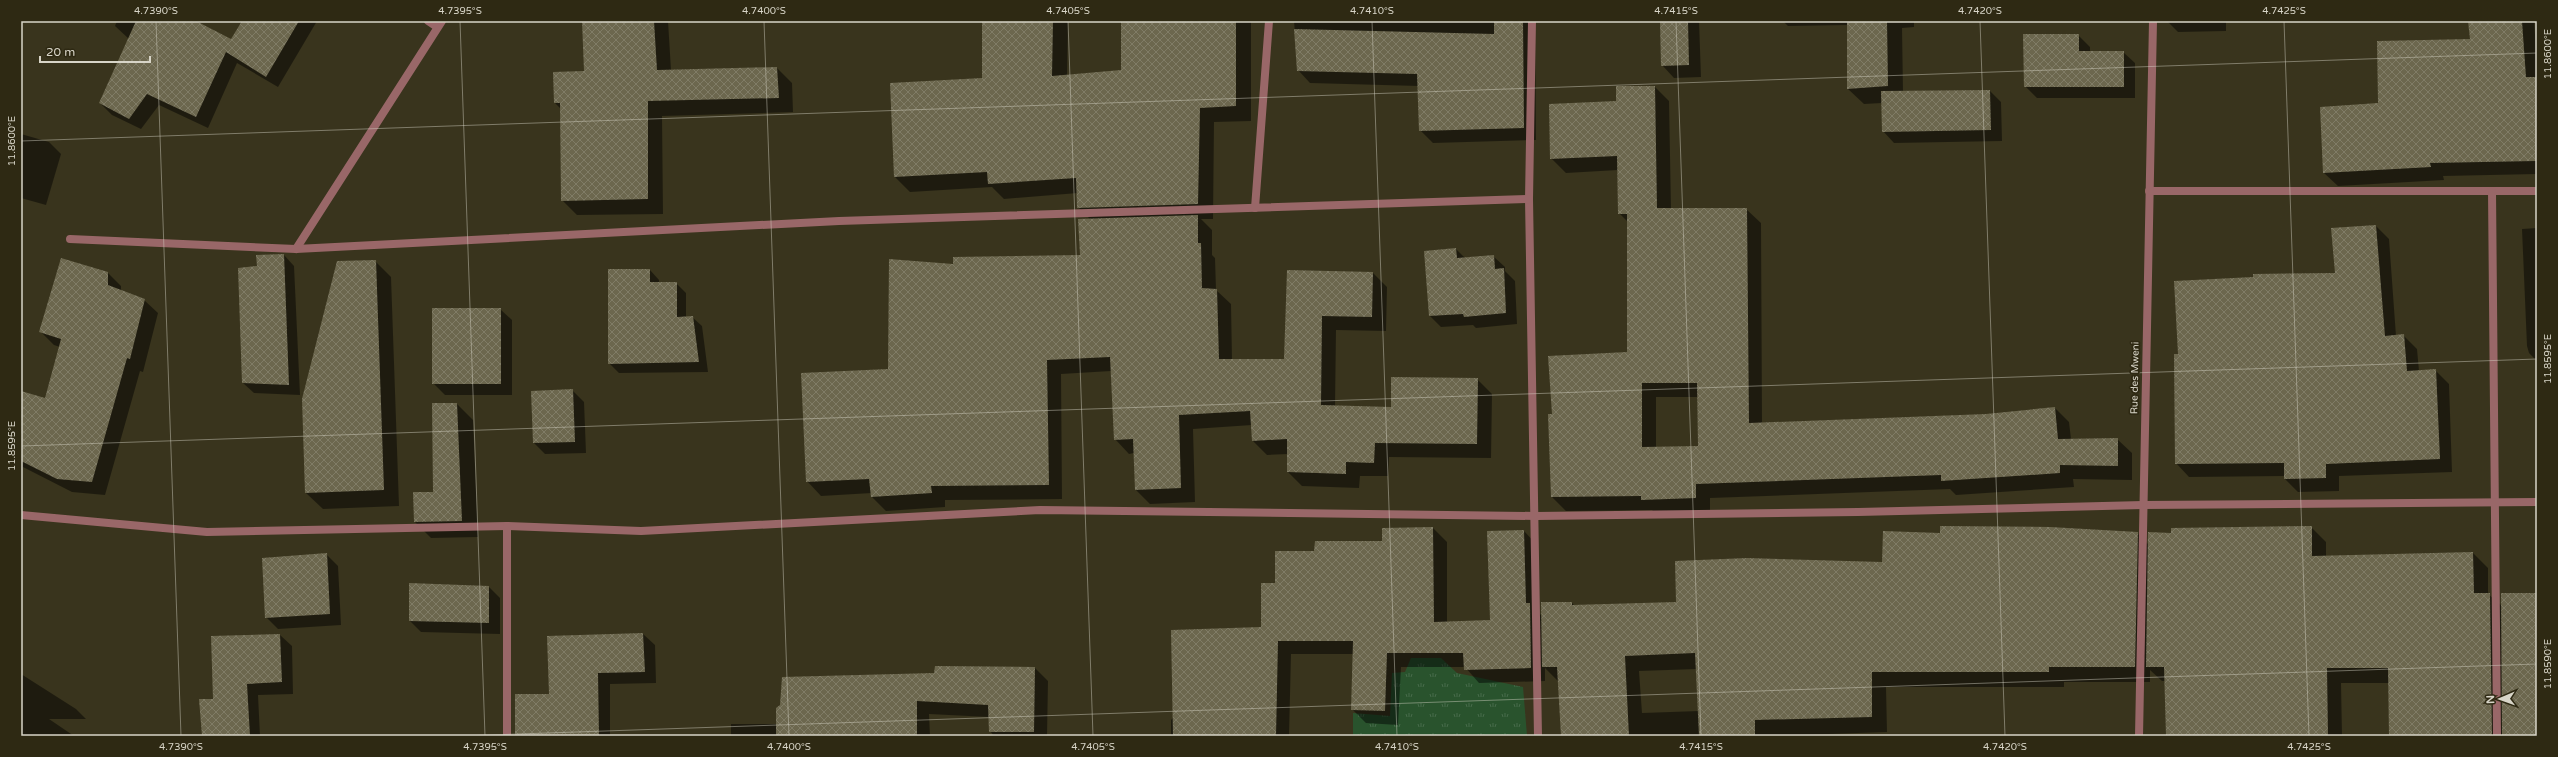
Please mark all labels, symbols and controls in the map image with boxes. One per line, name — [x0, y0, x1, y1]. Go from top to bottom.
text: 4.7390°S — [134, 5, 178, 17]
text: 4.7395°S — [438, 5, 482, 17]
text: 4.7400°S — [742, 5, 786, 17]
text: 4.7405°S — [1046, 5, 1090, 17]
text: 4.7410°S — [1350, 5, 1394, 17]
text: 4.7415°S — [1654, 5, 1698, 17]
text: 4.7420°S — [1958, 5, 2002, 17]
text: 4.7425°S — [2262, 5, 2306, 17]
text: 11.8600°E — [2542, 29, 2554, 79]
scale bar — [40, 38, 150, 64]
text: 20 m — [46, 45, 75, 59]
text: 11.8600°E — [6, 116, 18, 166]
text: 11.8595°E — [2542, 334, 2554, 384]
street label: Rue des Mweni — [2128, 342, 2142, 414]
text: 11.8595°E — [6, 421, 18, 471]
text: 11.8590°E — [2542, 639, 2554, 689]
north arrow — [2480, 679, 2520, 719]
text: N — [2484, 695, 2497, 704]
text: 4.7390°S — [159, 741, 203, 753]
text: 4.7395°S — [463, 741, 507, 753]
text: 4.7400°S — [767, 741, 811, 753]
text: 4.7405°S — [1071, 741, 1115, 753]
text: 4.7410°S — [1375, 741, 1419, 753]
text: 4.7415°S — [1679, 741, 1723, 753]
text: 4.7420°S — [1983, 741, 2027, 753]
text: 4.7425°S — [2287, 741, 2331, 753]

